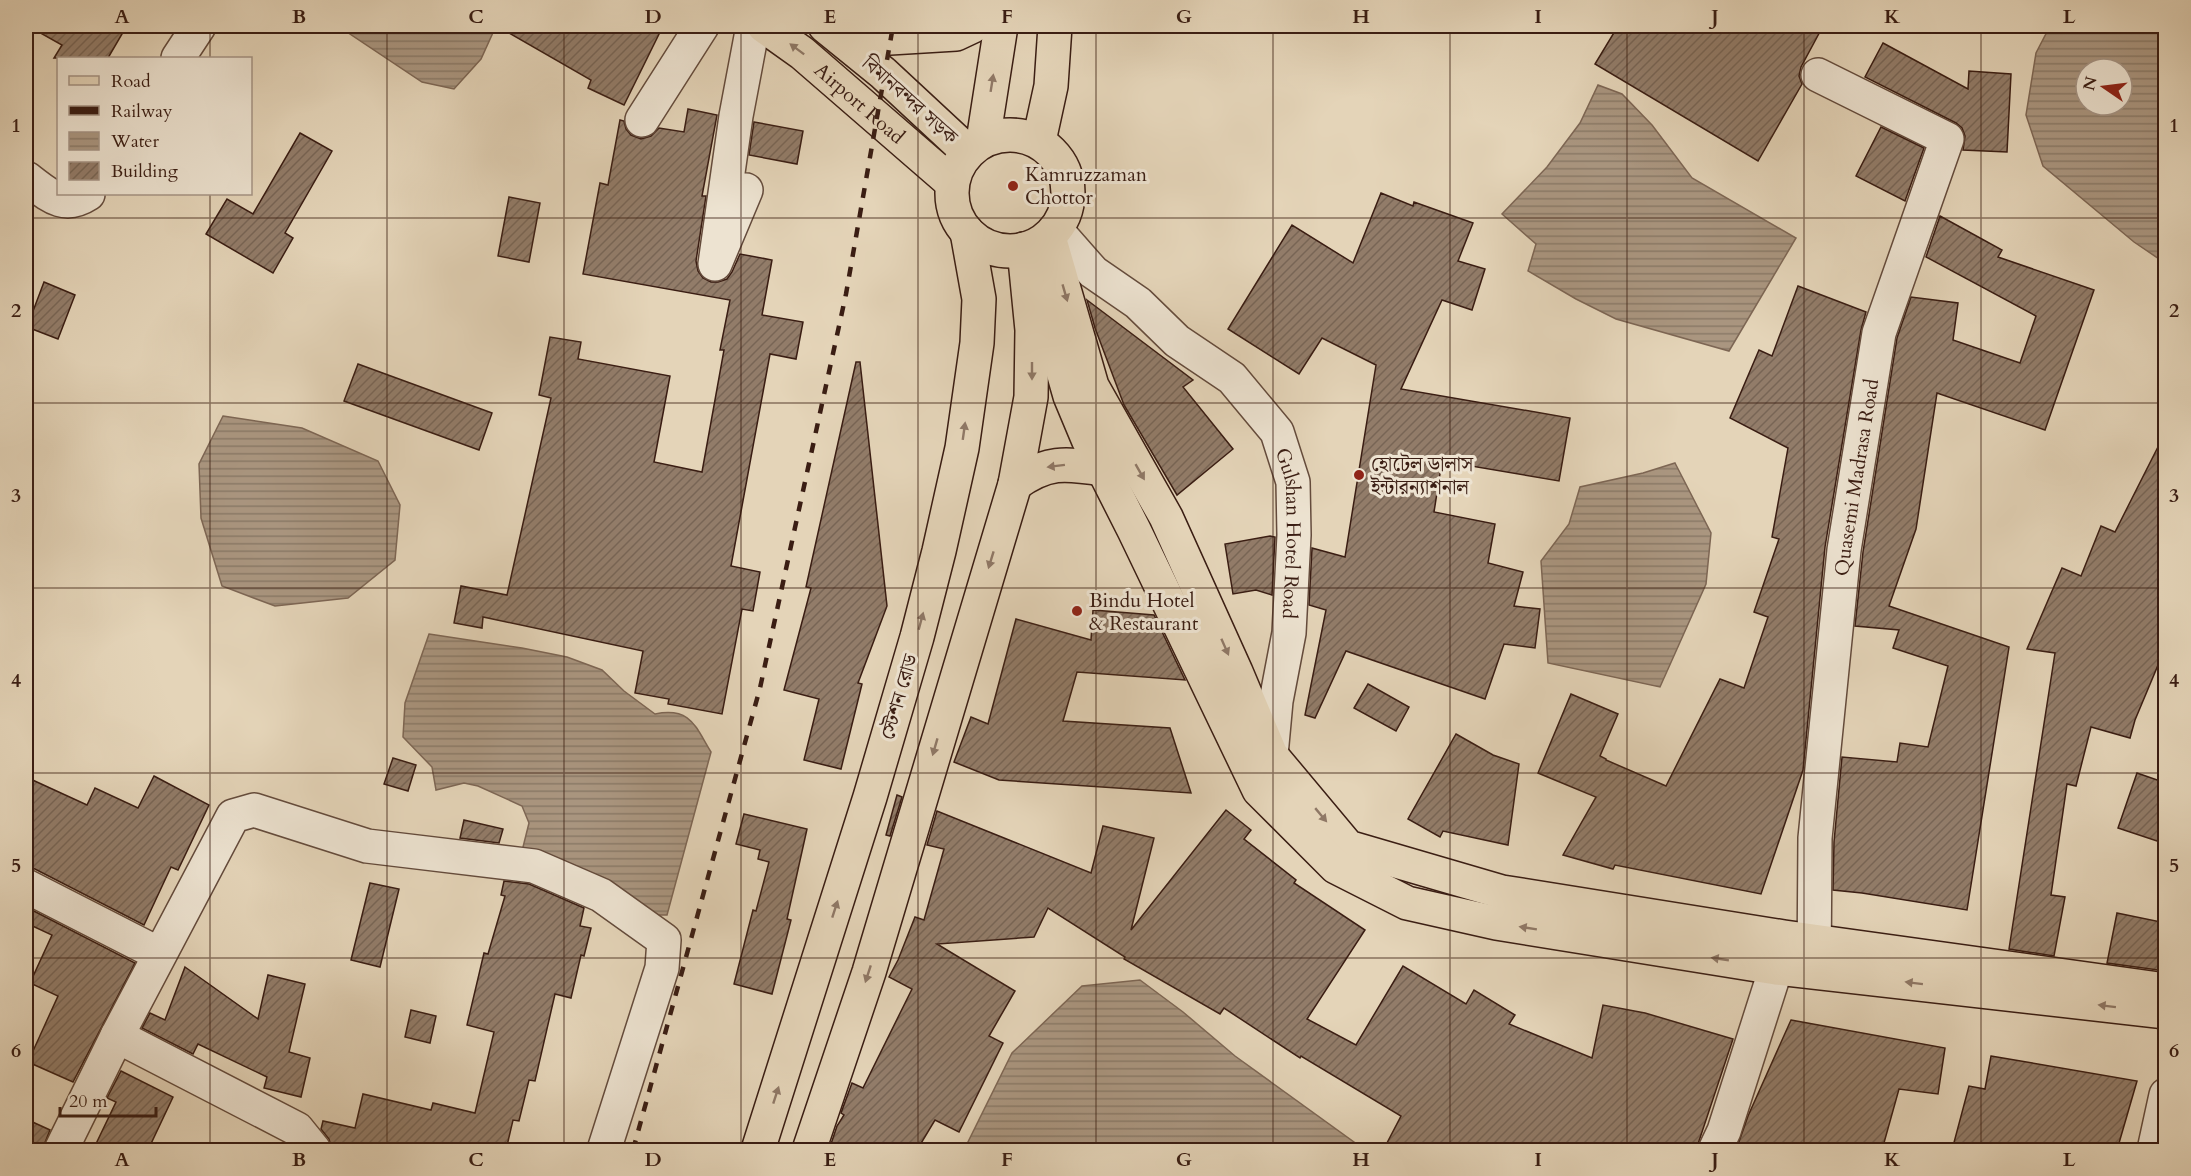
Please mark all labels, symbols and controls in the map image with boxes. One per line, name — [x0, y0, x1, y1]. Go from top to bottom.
text: A — [114, 3, 130, 30]
text: B — [292, 3, 306, 30]
text: C — [468, 3, 484, 30]
text: D — [644, 3, 662, 30]
text: E — [824, 3, 836, 30]
text: F — [1001, 3, 1013, 30]
text: G — [1176, 3, 1192, 30]
text: H — [1352, 3, 1370, 30]
text: I — [1534, 3, 1542, 30]
text: J — [1708, 3, 1719, 30]
text: K — [1884, 3, 1901, 30]
text: L — [2063, 3, 2076, 30]
one-way arrow — [789, 44, 804, 56]
street label: বিমানবন্দর সড়ক — [856, 49, 964, 151]
street label: Airport Road — [809, 56, 911, 150]
legend — [57, 57, 252, 195]
north arrow — [2074, 57, 2134, 117]
text: Road — [111, 69, 151, 94]
one-way arrow — [988, 74, 997, 93]
text: N — [2078, 74, 2103, 93]
text: Railway — [111, 99, 173, 124]
text: 1 — [11, 112, 21, 139]
text: 1 — [2169, 112, 2179, 139]
text: Water — [110, 129, 160, 154]
text: Building — [111, 159, 179, 184]
place label: Kamruzzaman Chottor — [1025, 161, 1148, 211]
marker: Kamruzzaman Chottor — [1006, 179, 1020, 193]
one-way arrow — [1060, 284, 1070, 302]
text: 2 — [11, 297, 21, 324]
text: 2 — [2169, 297, 2179, 324]
one-way arrow — [1027, 361, 1037, 380]
street label: Quasemi Madrasa Road — [1828, 376, 1885, 577]
one-way arrow — [960, 422, 969, 441]
street label: Gulshan Hotel Road — [1269, 444, 1308, 620]
place label: হোটেল ডালাস ইন্টারন্যাশনাল — [1370, 451, 1474, 501]
one-way arrow — [1047, 461, 1066, 471]
one-way arrow — [1135, 463, 1145, 480]
marker: হোটেল ডালাস ইন্টারন্যাশনাল — [1352, 468, 1366, 482]
text: 3 — [11, 482, 21, 509]
text: 3 — [2169, 482, 2179, 509]
one-way arrow — [986, 551, 995, 569]
place label: Bindu Hotel & Restaurant — [1089, 587, 1199, 637]
marker: Bindu Hotel & Restaurant — [1070, 604, 1084, 618]
one-way arrow — [916, 612, 926, 631]
one-way arrow — [1221, 638, 1230, 656]
street label: স্টেশন রোড — [874, 651, 924, 743]
text: 4 — [11, 667, 21, 694]
text: 4 — [2169, 667, 2179, 694]
one-way arrow — [930, 738, 939, 756]
one-way arrow — [1314, 807, 1326, 822]
text: 5 — [11, 852, 21, 879]
text: 5 — [2169, 852, 2179, 879]
one-way arrow — [831, 900, 840, 918]
one-way arrow — [1518, 924, 1537, 933]
one-way arrow — [1711, 954, 1730, 963]
one-way arrow — [863, 965, 872, 983]
one-way arrow — [1904, 979, 1923, 988]
one-way arrow — [2098, 1001, 2117, 1010]
text: 6 — [11, 1037, 21, 1064]
text: 6 — [2169, 1037, 2179, 1064]
scale bar — [60, 1080, 156, 1118]
one-way arrow — [772, 1086, 781, 1104]
text: 20 m — [69, 1089, 108, 1114]
text: A — [114, 1146, 130, 1173]
text: B — [292, 1146, 306, 1173]
text: C — [468, 1146, 484, 1173]
text: D — [644, 1146, 662, 1173]
text: E — [824, 1146, 836, 1173]
text: F — [1001, 1146, 1013, 1173]
text: G — [1176, 1146, 1192, 1173]
text: H — [1352, 1146, 1370, 1173]
text: I — [1534, 1146, 1542, 1173]
text: J — [1708, 1146, 1719, 1173]
text: K — [1884, 1146, 1901, 1173]
text: L — [2063, 1146, 2076, 1173]

